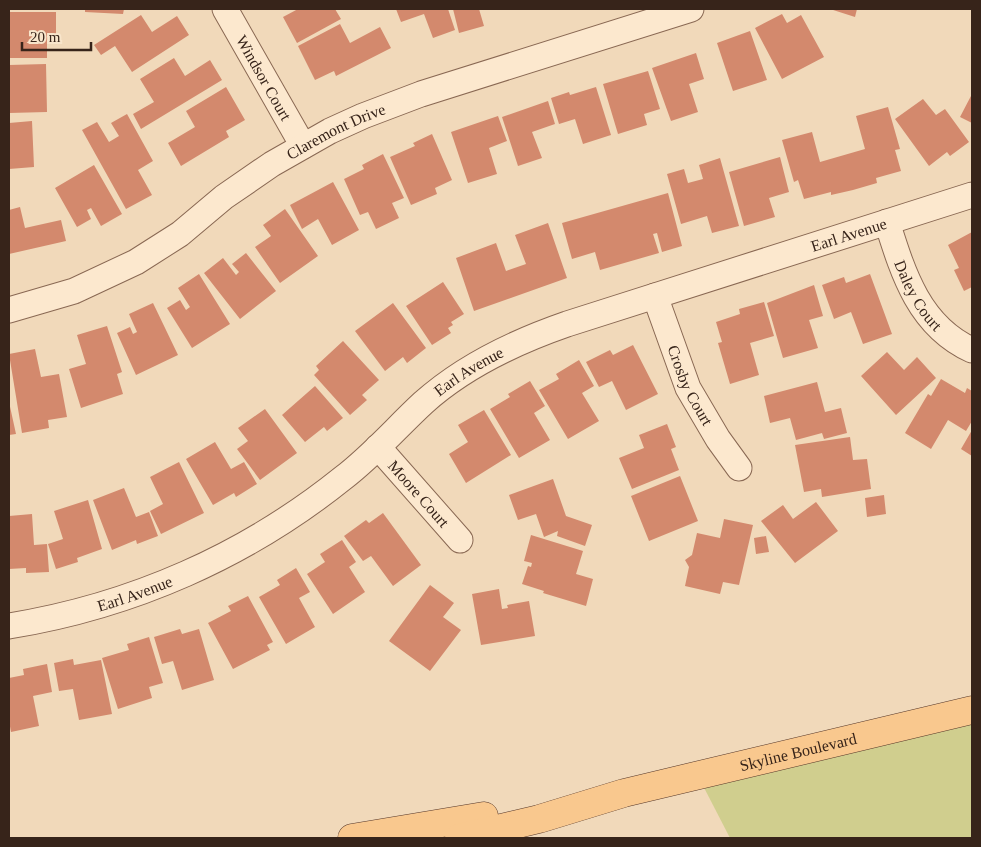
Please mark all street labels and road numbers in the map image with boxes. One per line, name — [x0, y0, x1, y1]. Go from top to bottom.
street label: Windsor Court — [233, 32, 295, 124]
street label: Claremont Drive — [283, 100, 387, 163]
street label: Earl Avenue — [809, 214, 889, 254]
street label: Daley Court — [892, 258, 946, 334]
street label: Earl Avenue — [430, 343, 506, 399]
street label: Crosby Court — [665, 343, 717, 429]
street label: Moore Court — [385, 457, 453, 531]
street label: Earl Avenue — [95, 572, 175, 614]
street label: Skyline Boulevard — [738, 729, 858, 774]

